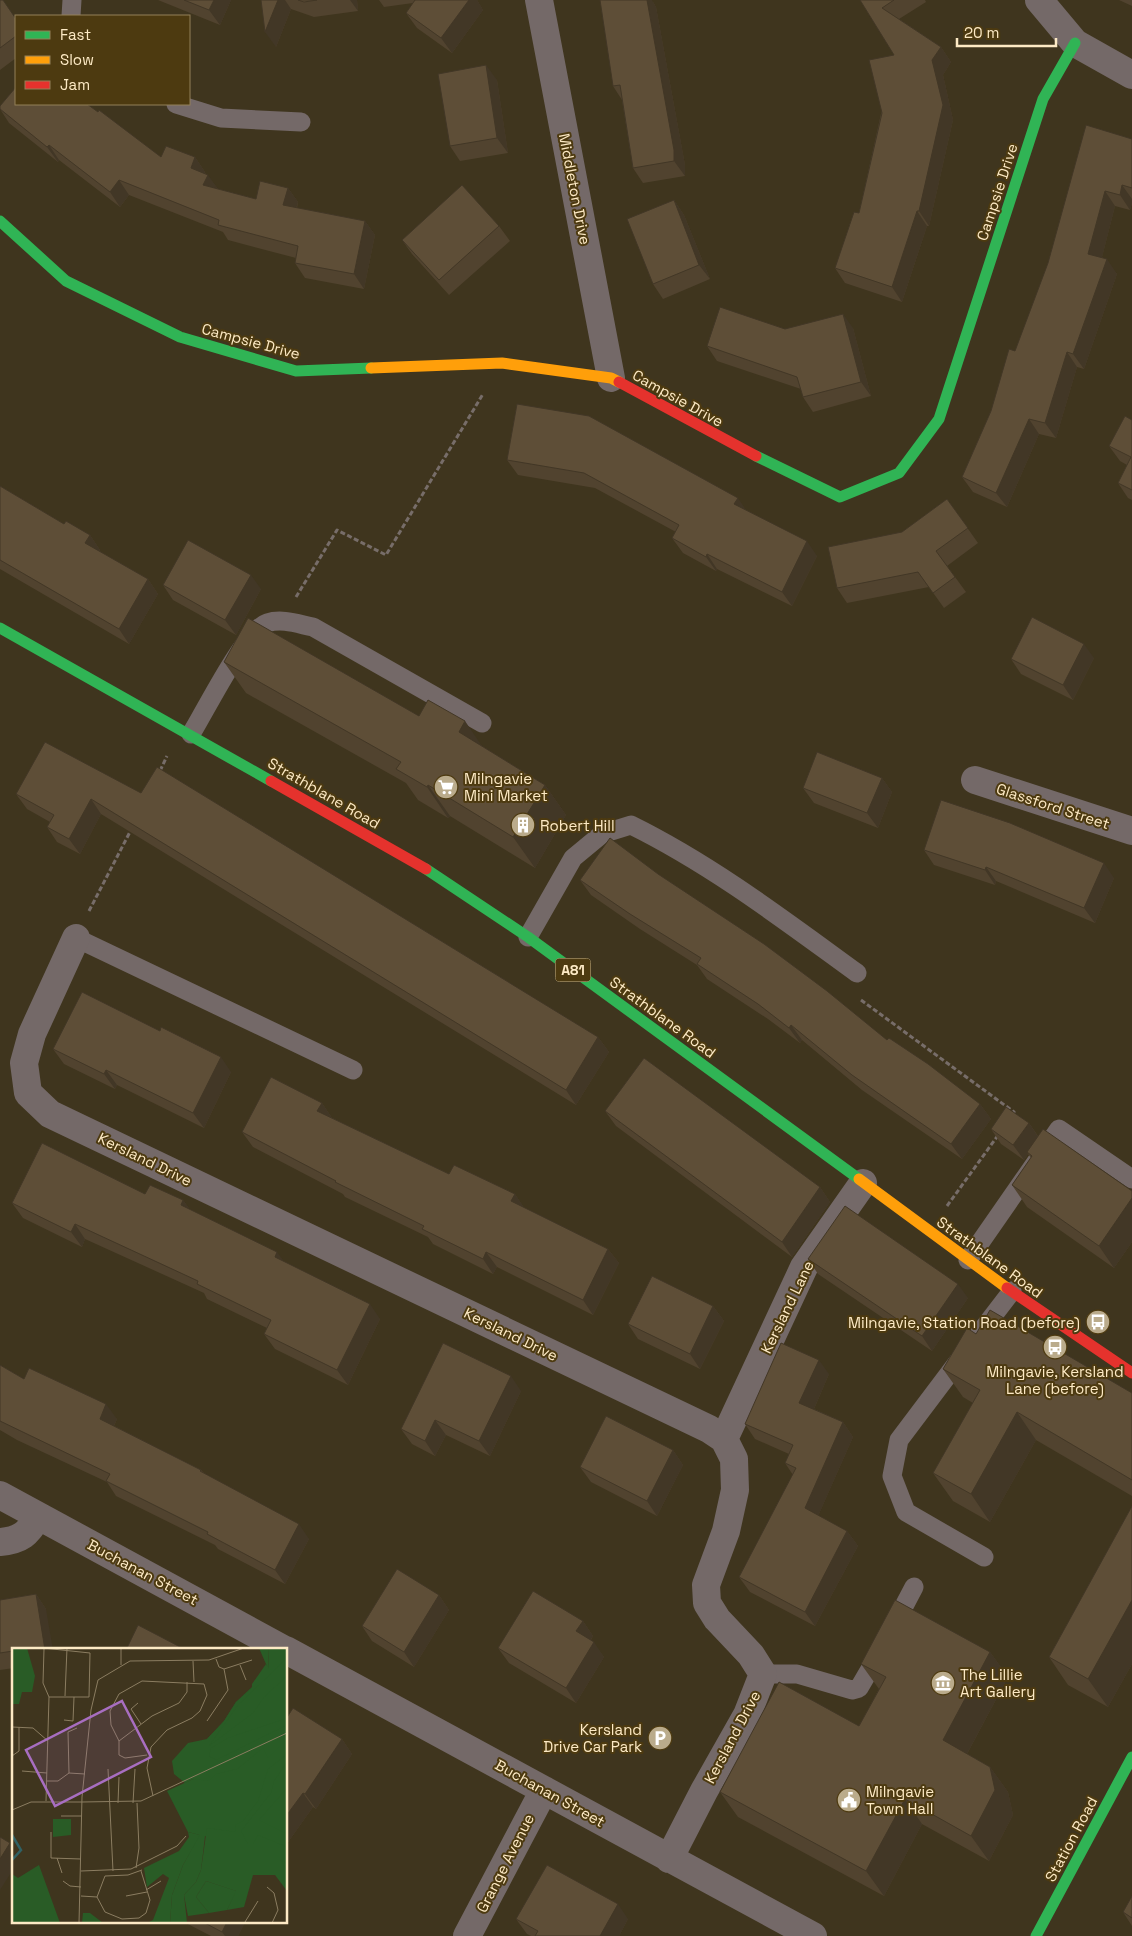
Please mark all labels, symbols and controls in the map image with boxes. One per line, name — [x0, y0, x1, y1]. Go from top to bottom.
legend — [15, 15, 190, 105]
scale bar — [957, 15, 1056, 47]
text: 20 m — [964, 23, 999, 42]
text: Fast — [60, 25, 91, 44]
text: Slow — [60, 50, 94, 69]
text: Jam — [60, 75, 90, 94]
street label: Middleton Drive — [555, 132, 595, 246]
street label: Campsie Drive — [972, 141, 1022, 243]
street label: Campsie Drive — [200, 319, 302, 363]
street label: Campsie Drive — [629, 365, 727, 431]
street label: Strathblane Road — [264, 753, 384, 833]
place label: Milngavie Mini Market — [464, 769, 548, 805]
supermarket icon: Milngavie Mini Market — [433, 774, 459, 800]
street label: Glassford Street — [994, 779, 1112, 833]
building icon: Robert Hill — [510, 812, 536, 838]
place label: Robert Hill — [540, 816, 615, 835]
road number: A81 — [556, 958, 590, 982]
street label: Strathblane Road — [606, 972, 720, 1062]
street label: Kersland Drive — [95, 1128, 195, 1190]
street label: Strathblane Road — [933, 1212, 1047, 1302]
street label: Kersland Lane — [756, 1257, 818, 1357]
street label: Kersland Drive — [461, 1303, 561, 1365]
bus stop icon: Milngavie, Station Road (before) — [1085, 1309, 1111, 1335]
place label: Milngavie, Station Road (before) — [848, 1313, 1080, 1333]
bus stop icon: Milngavie, Kersland Lane (before) — [1042, 1334, 1068, 1360]
place label: Milngavie, Kersland Lane (before) — [986, 1362, 1124, 1399]
street label: Buchanan Street — [84, 1535, 202, 1609]
inset map — [12, 1648, 288, 1924]
place label: The Lillie Art Gallery — [960, 1665, 1035, 1701]
museum icon: The Lillie Art Gallery — [930, 1670, 956, 1696]
street label: Kersland Drive — [700, 1687, 764, 1787]
place label: Kersland Drive Car Park — [543, 1720, 642, 1756]
parking icon: Kersland Drive Car Park — [647, 1725, 673, 1751]
street label: Buchanan Street — [492, 1755, 608, 1831]
place label: Milngavie Town Hall — [866, 1782, 934, 1818]
public building icon: Milngavie Town Hall — [836, 1787, 862, 1813]
street label: Station Road — [1041, 1793, 1101, 1885]
street label: Grange Avenue — [472, 1810, 538, 1916]

